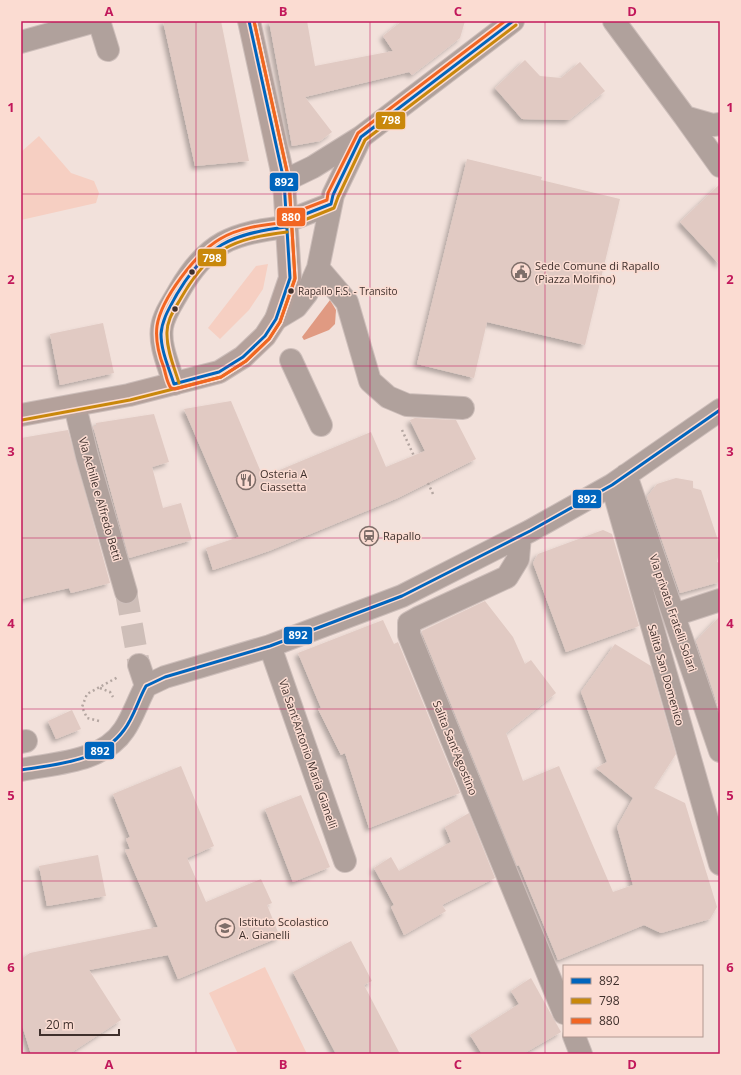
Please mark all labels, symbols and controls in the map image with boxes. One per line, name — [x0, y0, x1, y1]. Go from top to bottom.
text: A — [105, 2, 114, 20]
text: B — [279, 2, 288, 20]
text: C — [454, 2, 462, 20]
text: D — [627, 2, 637, 20]
text: 1 — [7, 98, 15, 116]
text: 1 — [726, 98, 734, 116]
line badge: 798 — [375, 111, 406, 130]
text: 798 — [382, 112, 400, 127]
line badge: 892 — [269, 172, 299, 192]
text: 892 — [275, 174, 293, 189]
line badge: 880 — [276, 207, 306, 227]
text: 880 — [282, 209, 300, 224]
line badge: 798 — [197, 248, 227, 267]
text: 798 — [203, 250, 221, 265]
place label: Sede Comune di Rapallo (Piazza Molfino) — [535, 258, 660, 286]
public building icon: Sede Comune di Rapallo (Piazza Molfino) — [510, 261, 532, 283]
unlabelled marker — [187, 267, 197, 277]
text: 2 — [7, 270, 15, 288]
text: 2 — [726, 270, 734, 288]
place label: Rapallo F.S. - Transito — [298, 284, 398, 298]
marker: Rapallo F.S. - Transito — [286, 286, 296, 296]
unlabelled marker — [170, 304, 180, 314]
street label: Via Achille e Alfredo Betti — [76, 435, 125, 562]
text: 3 — [7, 442, 15, 460]
text: 3 — [726, 442, 734, 460]
place label: Osteria A Ciassetta — [260, 466, 307, 494]
restaurant icon: Osteria A Ciassetta — [235, 469, 257, 491]
line badge: 892 — [572, 489, 602, 509]
text: 892 — [578, 491, 596, 506]
station icon: Rapallo — [358, 525, 380, 547]
place label: Rapallo — [383, 528, 421, 543]
street label: Via privata Fratelli Solari — [646, 552, 701, 674]
text: 4 — [7, 614, 15, 632]
text: 4 — [726, 614, 734, 632]
street label: Salita San Domenico — [645, 622, 688, 728]
line badge: 892 — [283, 626, 313, 645]
text: 892 — [289, 627, 307, 642]
street label: Via Sant'Antonio Maria Gianelli — [276, 677, 341, 831]
street label: Salita Sant'Agostino — [430, 698, 481, 798]
line badge: 892 — [84, 741, 115, 760]
text: 892 — [91, 743, 109, 758]
text: 5 — [7, 786, 15, 804]
text: 5 — [726, 786, 734, 804]
place label: Istituto Scolastico A. Gianelli — [239, 914, 329, 942]
school or university icon: Istituto Scolastico A. Gianelli — [214, 917, 236, 939]
text: 6 — [7, 958, 15, 976]
text: 6 — [726, 958, 734, 976]
legend — [563, 965, 703, 1037]
text: 892 — [599, 972, 620, 989]
text: 798 — [599, 992, 620, 1009]
scale bar — [40, 1011, 119, 1037]
text: 880 — [599, 1012, 620, 1029]
text: 20 m — [46, 1016, 74, 1033]
text: A — [105, 1055, 114, 1073]
text: B — [279, 1055, 288, 1073]
text: C — [454, 1055, 462, 1073]
text: D — [627, 1055, 637, 1073]

